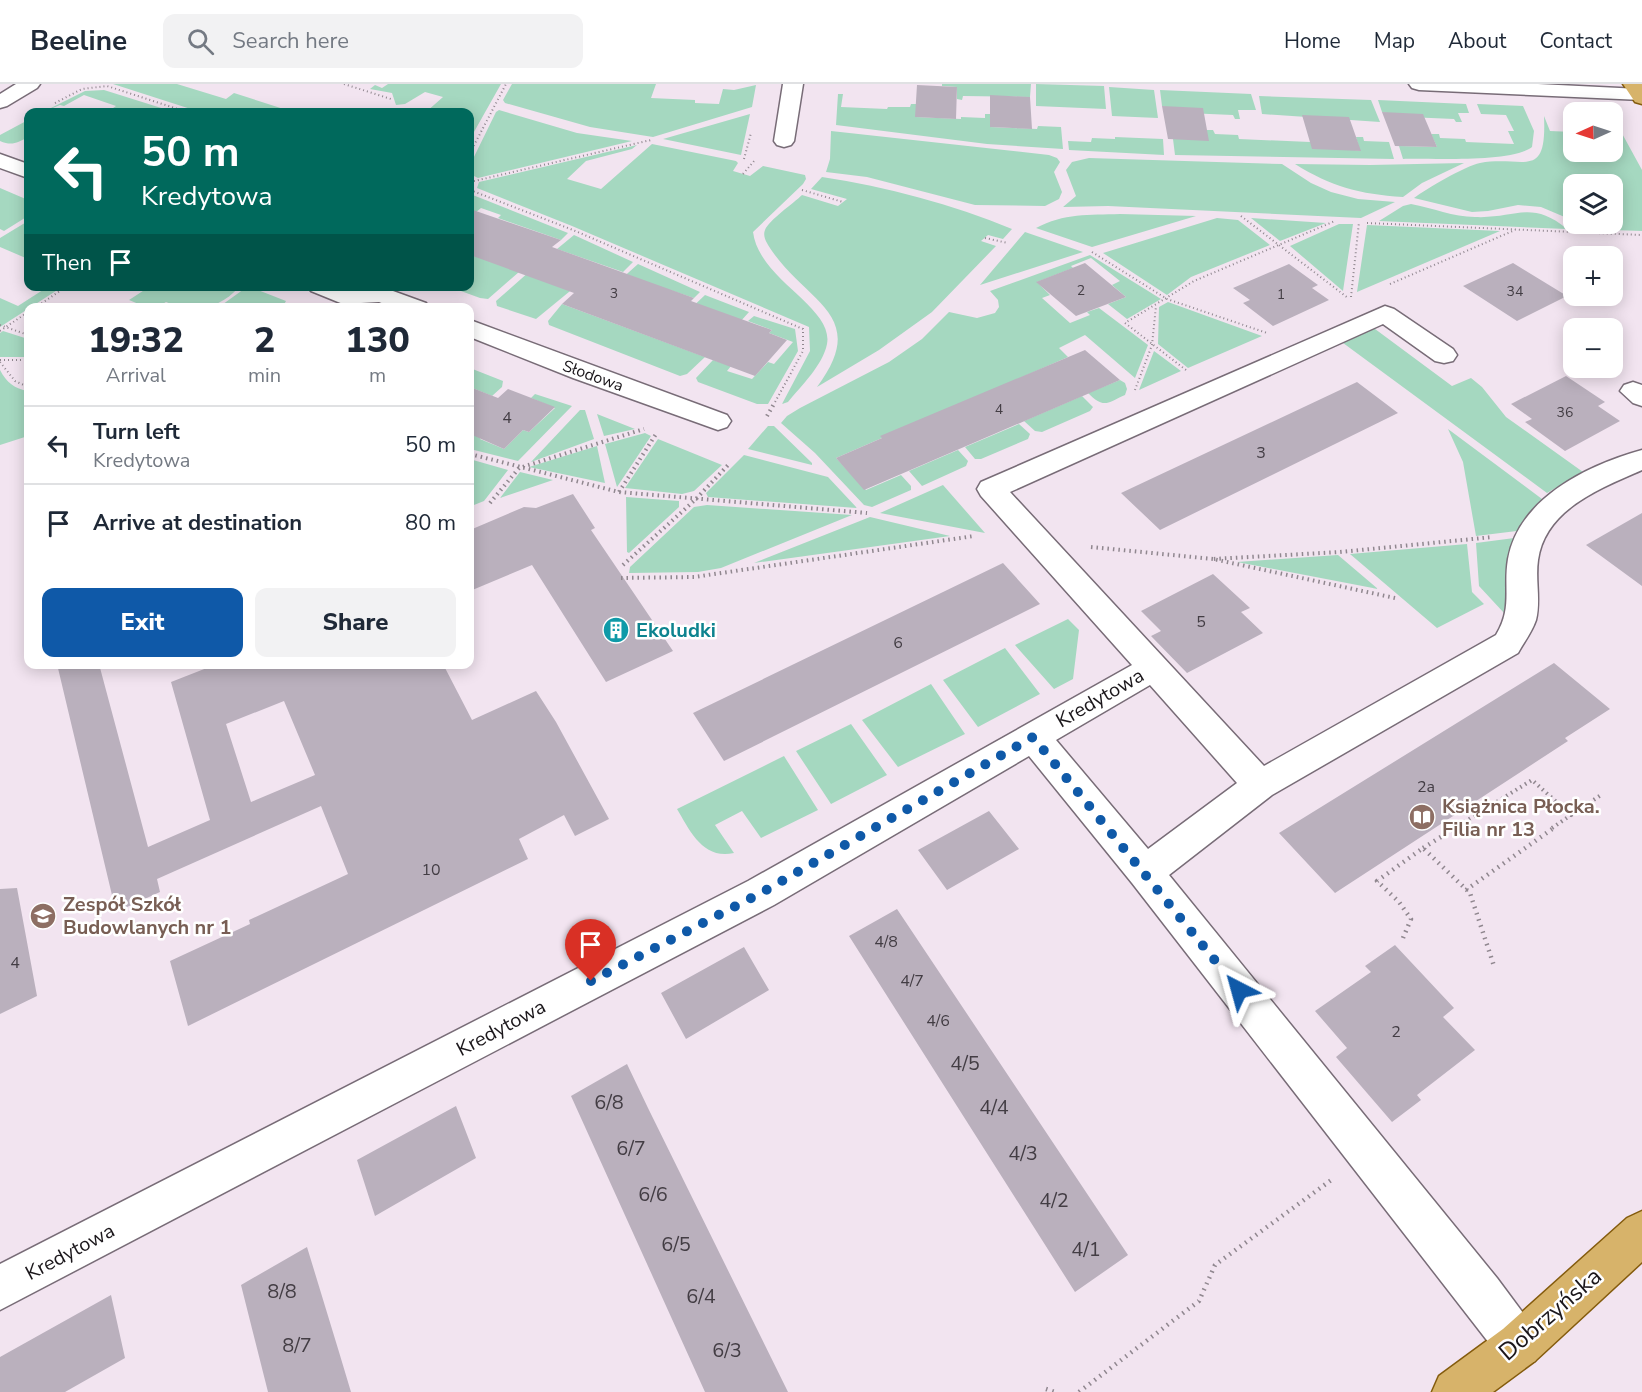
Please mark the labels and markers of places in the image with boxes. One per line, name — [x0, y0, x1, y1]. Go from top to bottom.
building icon: Ekoludki — [601, 615, 631, 645]
place label: Ekoludki — [636, 617, 716, 644]
place label: Książnica Płocka. Filia nr 13 — [1442, 793, 1600, 843]
library icon: Książnica Płocka. Filia nr 13 — [1407, 802, 1437, 832]
place label: Zespół Szkół Budowlanych nr 1 — [63, 891, 231, 941]
school or university icon: Zespół Szkół Budowlanych nr 1 — [28, 901, 58, 931]
pin — [565, 919, 616, 981]

